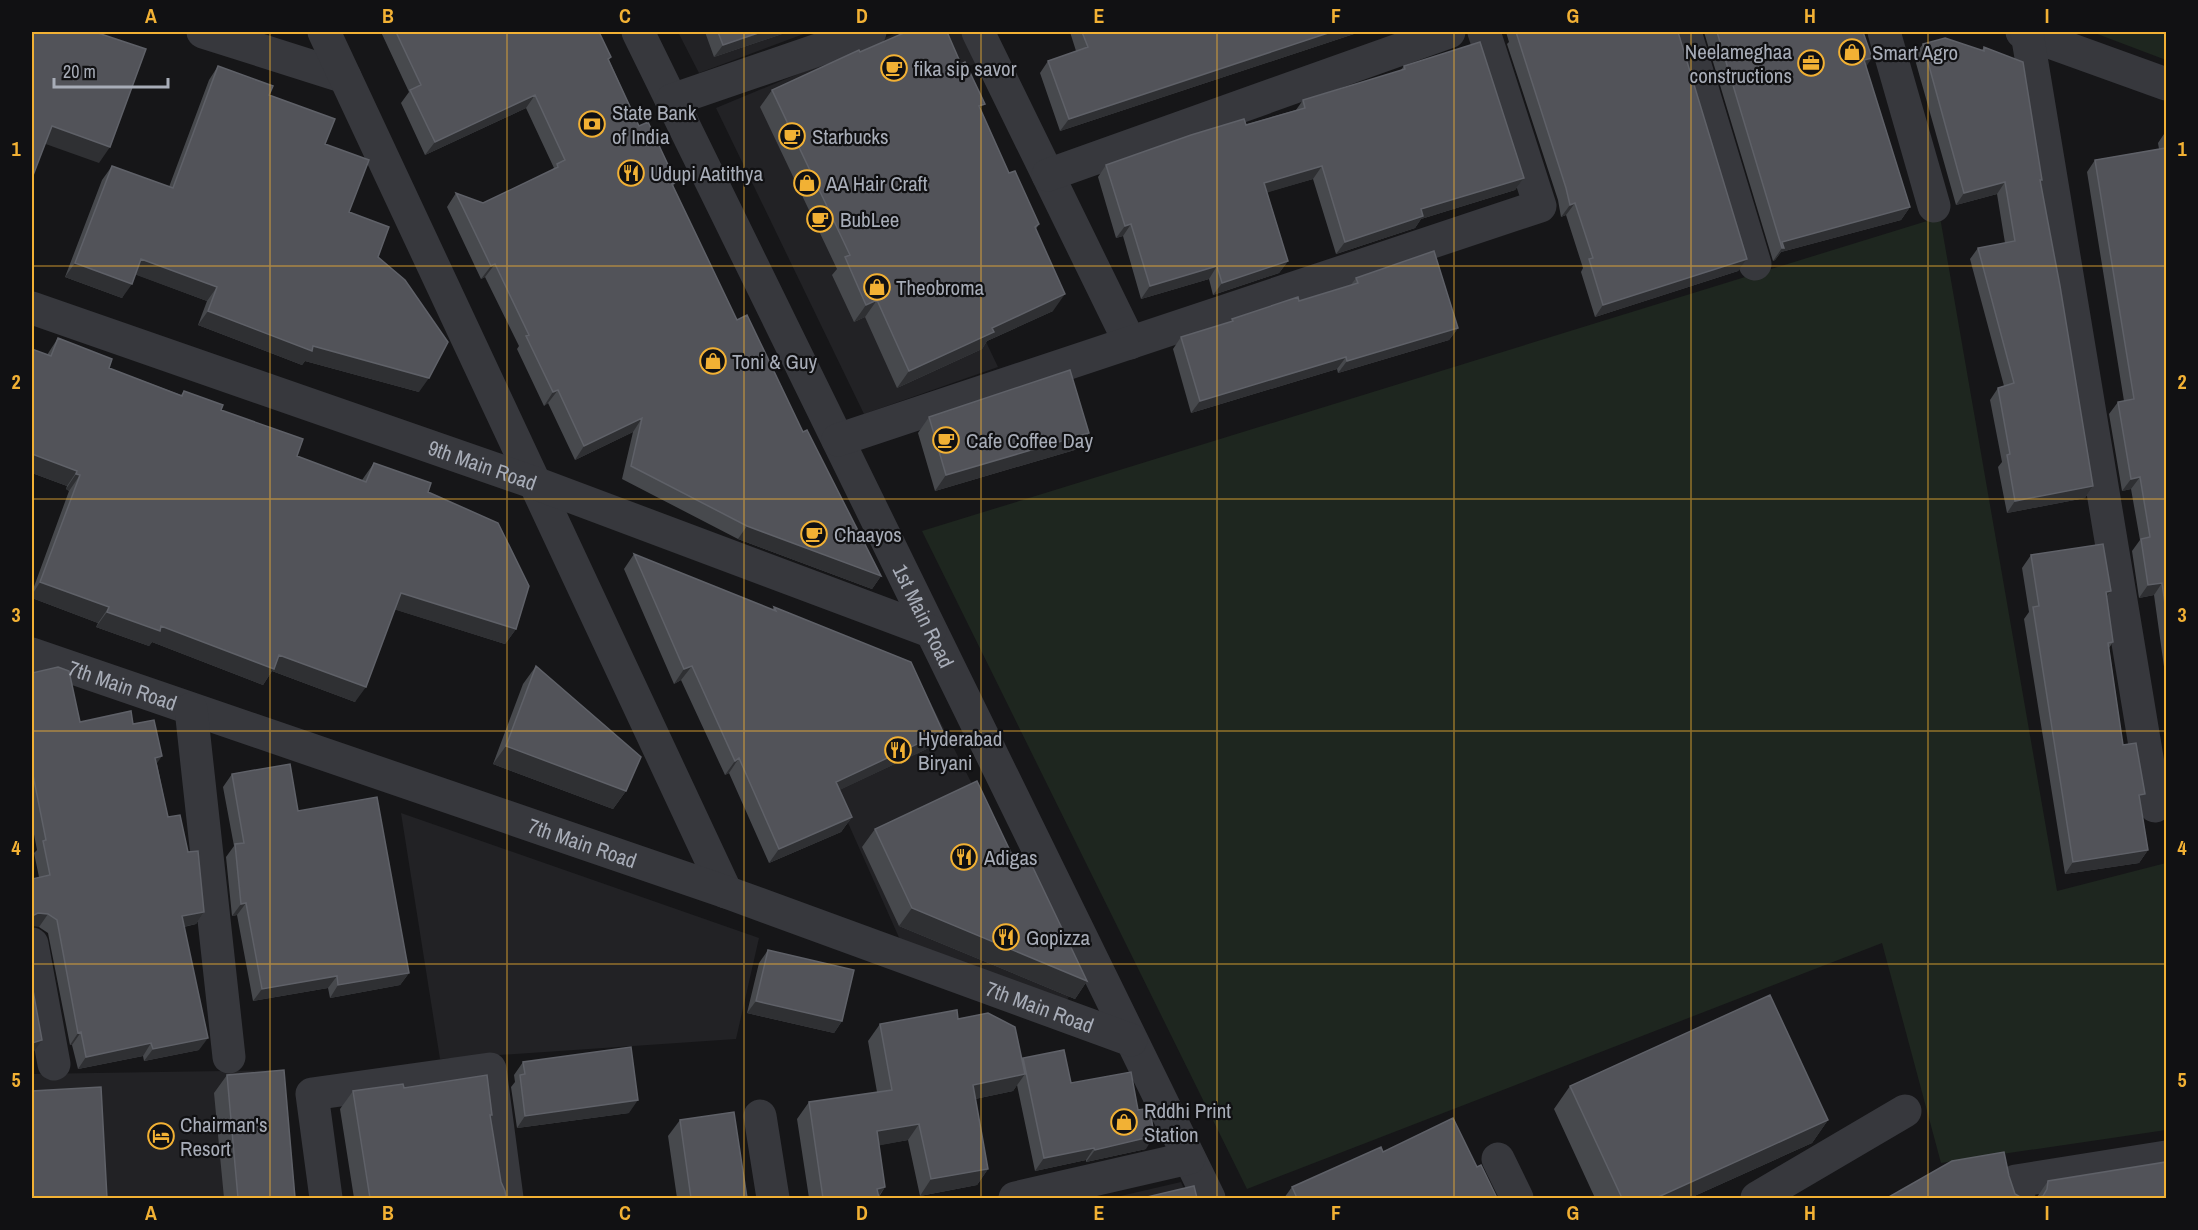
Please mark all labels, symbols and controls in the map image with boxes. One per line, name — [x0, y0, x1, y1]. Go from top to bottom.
text: A — [145, 2, 157, 29]
text: B — [382, 2, 394, 29]
text: C — [619, 2, 631, 29]
text: D — [856, 2, 868, 29]
text: E — [1094, 2, 1105, 29]
text: F — [1331, 2, 1341, 29]
text: G — [1567, 2, 1579, 29]
text: H — [1804, 2, 1816, 29]
text: I — [2045, 2, 2049, 29]
place label: Neelameghaa constructions — [1685, 37, 1792, 90]
shop icon: Smart Agro — [1837, 37, 1867, 67]
place label: Smart Agro — [1872, 38, 1958, 67]
office icon: Neelameghaa constructions — [1796, 48, 1826, 78]
scale bar — [54, 51, 168, 89]
cafe icon: fika sip savor — [879, 53, 909, 83]
place label: fika sip savor — [914, 54, 1017, 83]
text: 20 m — [63, 59, 96, 84]
place label: State Bank of India — [612, 98, 697, 151]
bank icon: State Bank of India — [577, 109, 607, 139]
cafe icon: Starbucks — [777, 121, 807, 151]
place label: Starbucks — [812, 122, 889, 151]
text: 1 — [11, 135, 21, 162]
text: 1 — [2177, 135, 2187, 162]
restaurant icon: Udupi Aatithya — [616, 158, 646, 188]
place label: Udupi Aatithya — [650, 159, 763, 188]
shop icon: AA Hair Craft — [792, 168, 822, 198]
place label: AA Hair Craft — [825, 169, 928, 198]
cafe icon: BubLee — [805, 204, 835, 234]
place label: BubLee — [840, 205, 899, 234]
shop icon: Theobroma — [862, 272, 892, 302]
place label: Theobroma — [896, 273, 984, 302]
shop icon: Toni & Guy — [698, 346, 728, 376]
place label: Toni & Guy — [732, 347, 818, 376]
text: 2 — [11, 368, 21, 395]
text: 2 — [2177, 368, 2187, 395]
cafe icon: Cafe Coffee Day — [931, 425, 961, 455]
place label: Cafe Coffee Day — [966, 426, 1093, 455]
street label: 9th Main Road — [424, 432, 541, 497]
cafe icon: Chaayos — [799, 519, 829, 549]
place label: Chaayos — [834, 520, 902, 549]
street label: 1st Main Road — [886, 559, 962, 672]
text: 3 — [11, 601, 21, 628]
text: 3 — [2177, 601, 2187, 628]
street label: 7th Main Road — [65, 653, 181, 717]
place label: Hyderabad Biryani — [918, 724, 1002, 777]
restaurant icon: Hyderabad Biryani — [883, 735, 913, 765]
street label: 7th Main Road — [524, 811, 641, 875]
text: 4 — [11, 834, 21, 861]
text: 4 — [2177, 834, 2187, 861]
restaurant icon: Adigas — [949, 842, 979, 872]
place label: Adigas — [983, 843, 1038, 872]
restaurant icon: Gopizza — [991, 922, 1021, 952]
place label: Gopizza — [1026, 923, 1091, 952]
street label: 7th Main Road — [982, 974, 1098, 1040]
text: 5 — [11, 1066, 21, 1093]
text: 5 — [2177, 1066, 2187, 1093]
place label: Rddhi Print Station — [1144, 1096, 1231, 1149]
shop icon: Rddhi Print Station — [1109, 1107, 1139, 1137]
place label: Chairman's Resort — [180, 1110, 268, 1163]
hotel icon: Chairman's Resort — [146, 1121, 176, 1151]
text: A — [145, 1199, 157, 1226]
text: B — [382, 1199, 394, 1226]
text: C — [619, 1199, 631, 1226]
text: D — [856, 1199, 868, 1226]
text: E — [1094, 1199, 1105, 1226]
text: F — [1331, 1199, 1341, 1226]
text: G — [1567, 1199, 1579, 1226]
text: H — [1804, 1199, 1816, 1226]
text: I — [2045, 1199, 2049, 1226]

